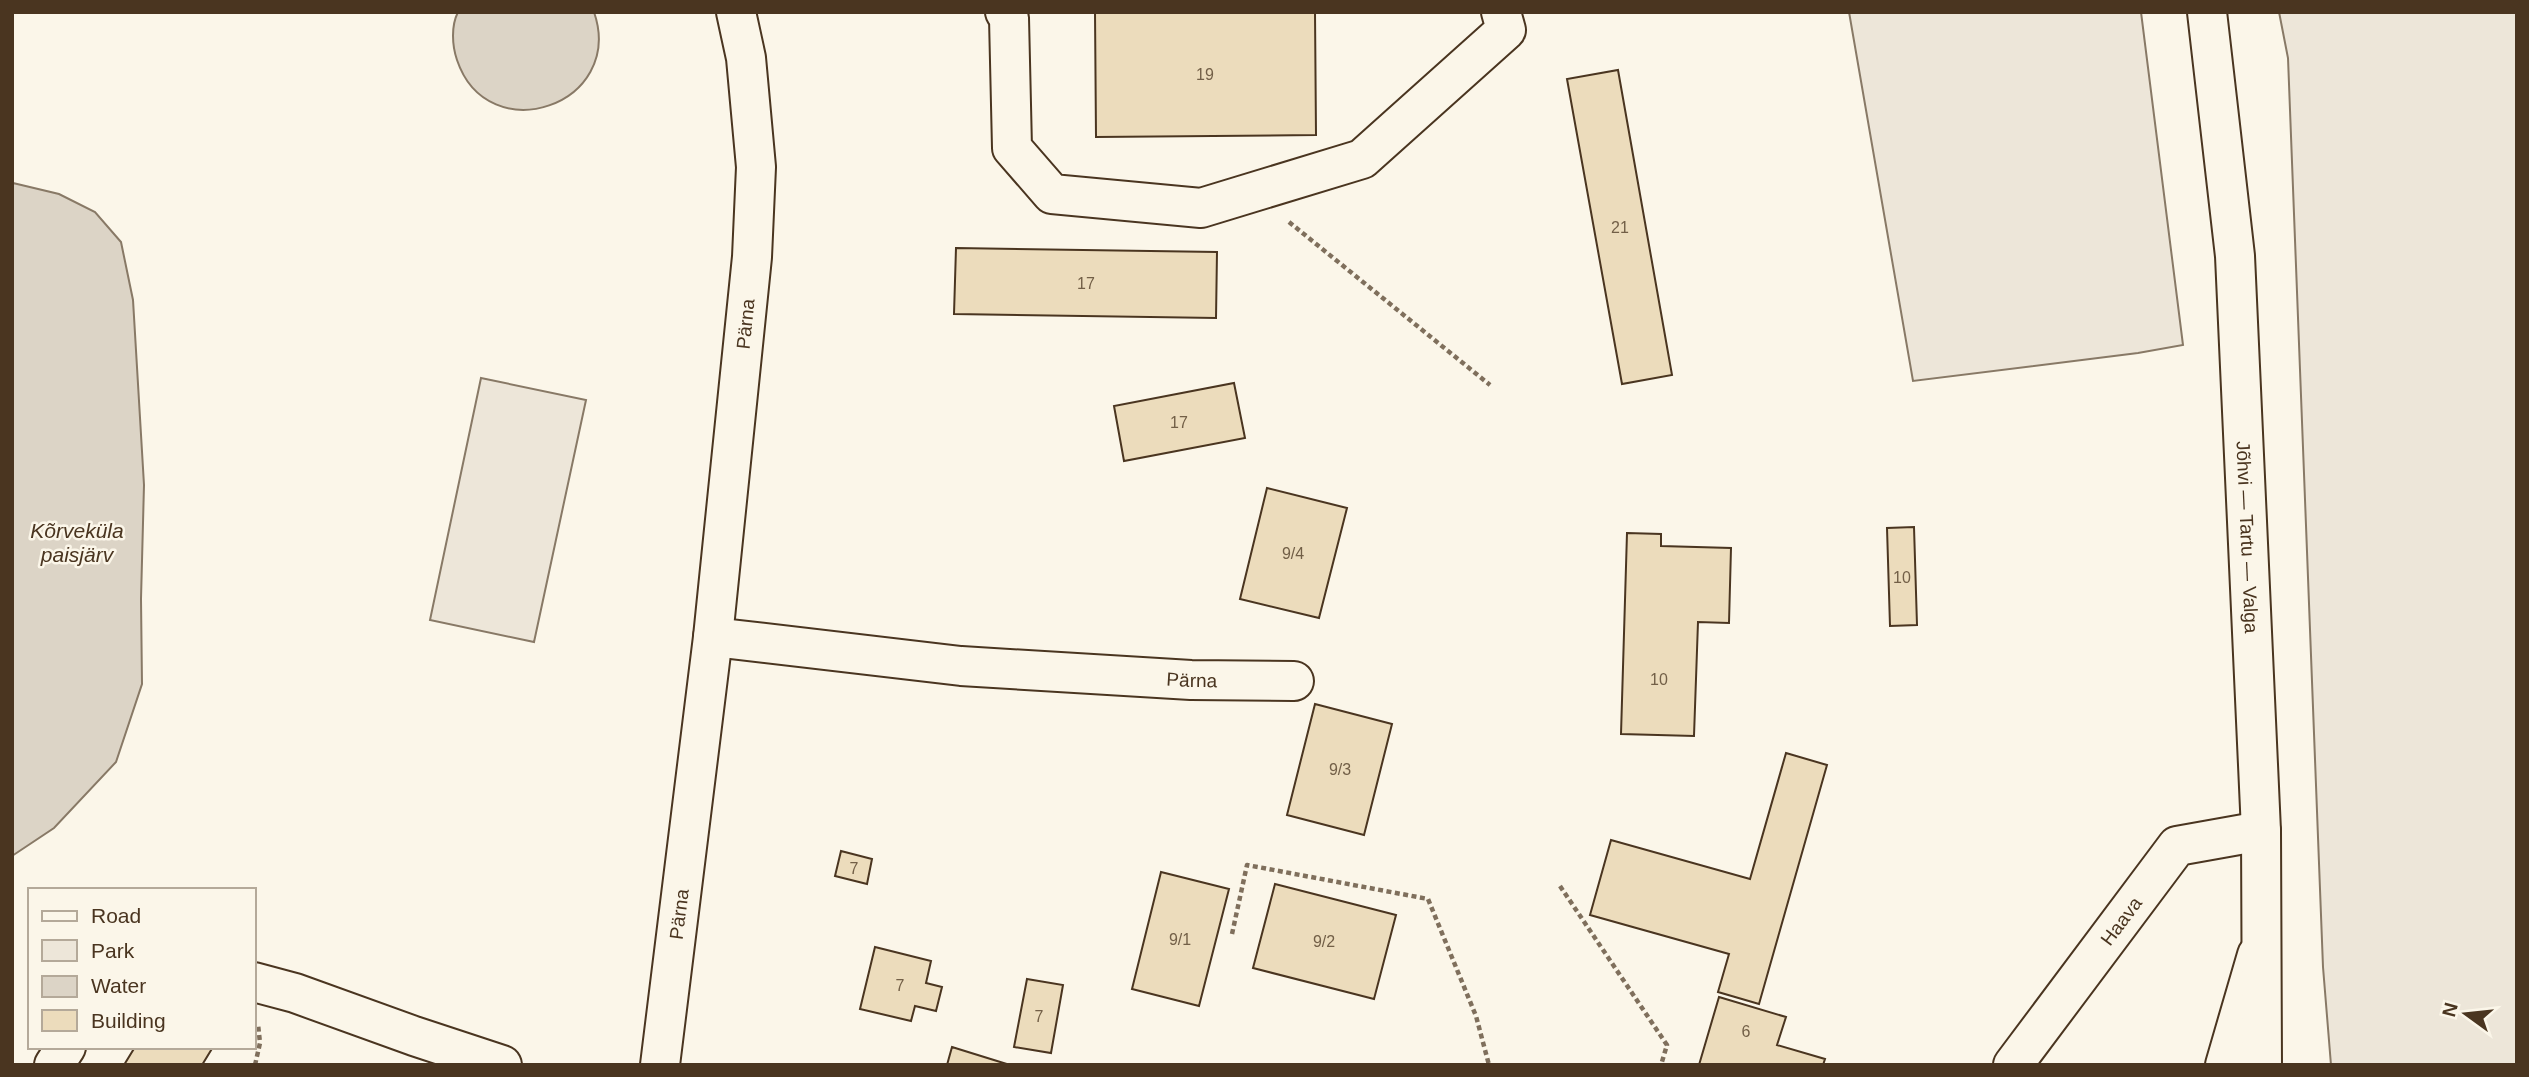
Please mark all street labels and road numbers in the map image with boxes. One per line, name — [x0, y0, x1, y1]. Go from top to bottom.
street label: Pärna — [732, 297, 758, 350]
street label: Jõhvi — Tartu — Valga — [2233, 440, 2263, 634]
street label: Pärna — [1166, 668, 1218, 691]
street label: Pärna — [665, 887, 692, 941]
street label: Haava — [2096, 892, 2146, 949]

